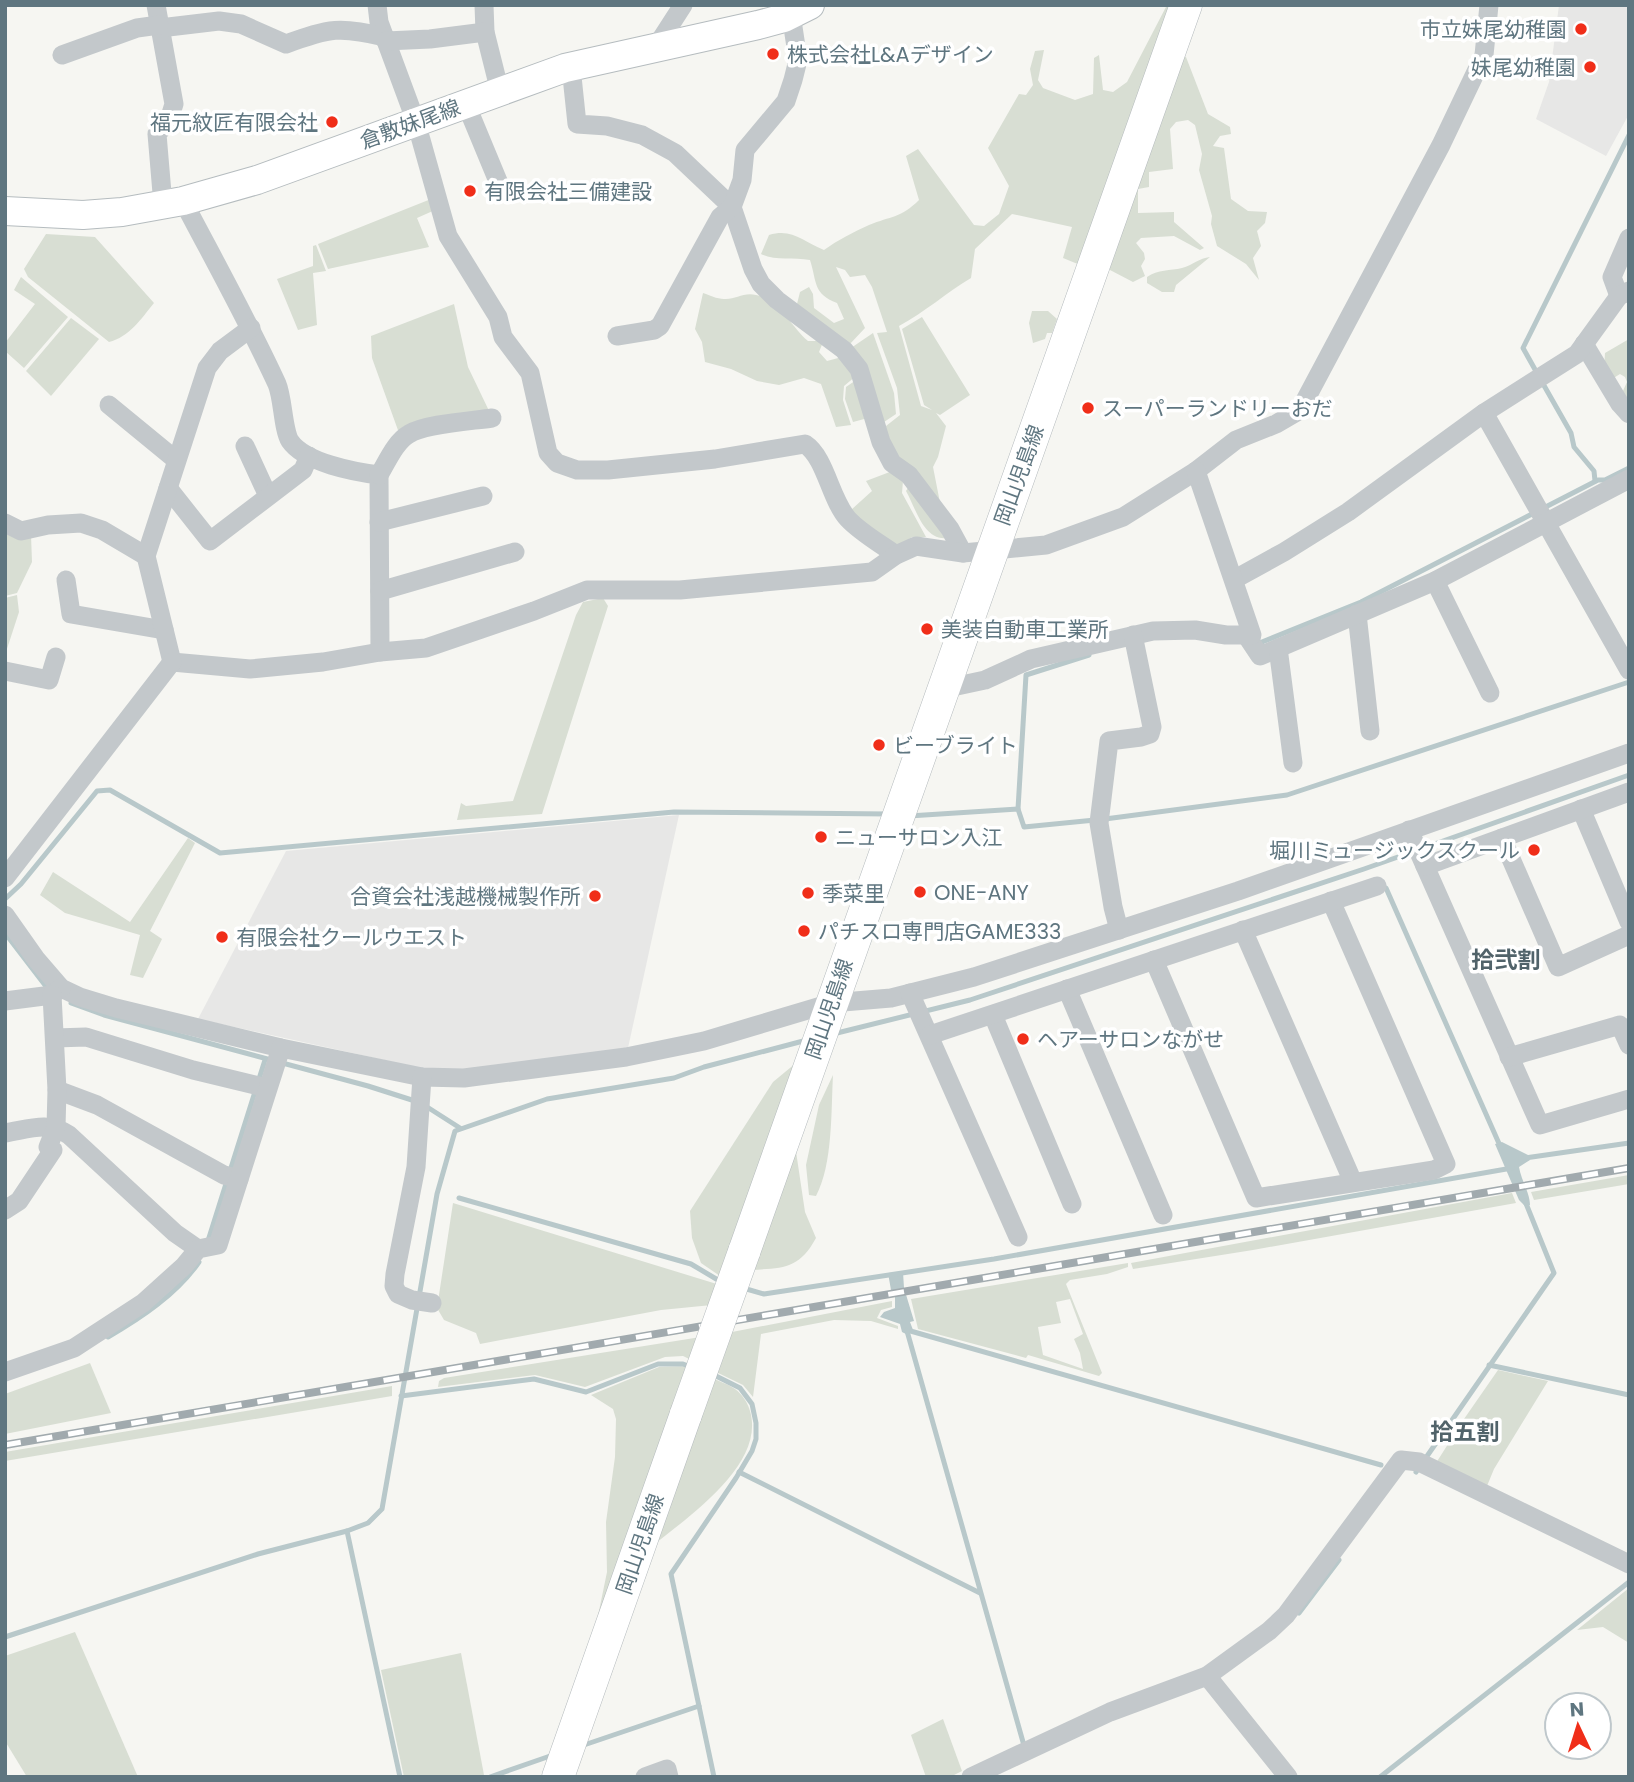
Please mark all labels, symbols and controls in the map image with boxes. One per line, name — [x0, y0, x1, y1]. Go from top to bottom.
place label: 市立妹尾幼稚園 — [1420, 15, 1567, 44]
marker: 市立妹尾幼稚園 — [1573, 21, 1589, 37]
place label: 株式会社L&Aデザイン — [787, 40, 994, 69]
marker: 株式会社L&Aデザイン — [765, 46, 781, 62]
place label: 妹尾幼稚園 — [1471, 53, 1576, 82]
marker: 妹尾幼稚園 — [1582, 59, 1598, 75]
street label: 倉敷妹尾線 — [356, 92, 464, 156]
place label: 福元紋匠有限会社 — [150, 108, 318, 137]
marker: 福元紋匠有限会社 — [324, 114, 340, 130]
place label: 有限会社三備建設 — [484, 177, 652, 206]
marker: 有限会社三備建設 — [462, 183, 478, 199]
place label: スーパーランドリーおだ — [1102, 394, 1333, 423]
marker: スーパーランドリーおだ — [1080, 400, 1096, 416]
street label: 岡山児島線 — [987, 421, 1051, 529]
place label: 美装自動車工業所 — [941, 615, 1109, 644]
marker: 美装自動車工業所 — [919, 621, 935, 637]
place label: ビーブライト — [893, 731, 1018, 760]
marker: ビーブライト — [871, 737, 887, 753]
place label: ニューサロン入江 — [835, 823, 1003, 852]
marker: ニューサロン入江 — [813, 829, 829, 845]
place label: 堀川ミュージックスクール — [1269, 836, 1520, 865]
marker: 堀川ミュージックスクール — [1526, 842, 1542, 858]
place label: ONE-ANY — [934, 878, 1029, 907]
place label: 季菜里 — [822, 879, 885, 908]
place label: 合資会社浅越機械製作所 — [350, 882, 581, 911]
marker: ONE-ANY — [912, 884, 928, 900]
marker: 季菜里 — [800, 885, 816, 901]
marker: 合資会社浅越機械製作所 — [587, 888, 603, 904]
place label: パチスロ専門店GAME333 — [818, 917, 1061, 946]
place label: 有限会社クールウエスト — [236, 923, 467, 952]
marker: パチスロ専門店GAME333 — [796, 923, 812, 939]
marker: 有限会社クールウエスト — [214, 929, 230, 945]
district label: 拾弐割 — [1472, 944, 1541, 976]
street label: 岡山児島線 — [798, 955, 860, 1063]
place label: ヘアーサロンながせ — [1037, 1025, 1224, 1054]
marker: ヘアーサロンながせ — [1015, 1031, 1031, 1047]
district label: 拾五割 — [1431, 1416, 1500, 1448]
street label: 岡山児島線 — [609, 1490, 671, 1598]
north arrow — [1543, 1691, 1613, 1761]
text: N — [1569, 1696, 1585, 1724]

